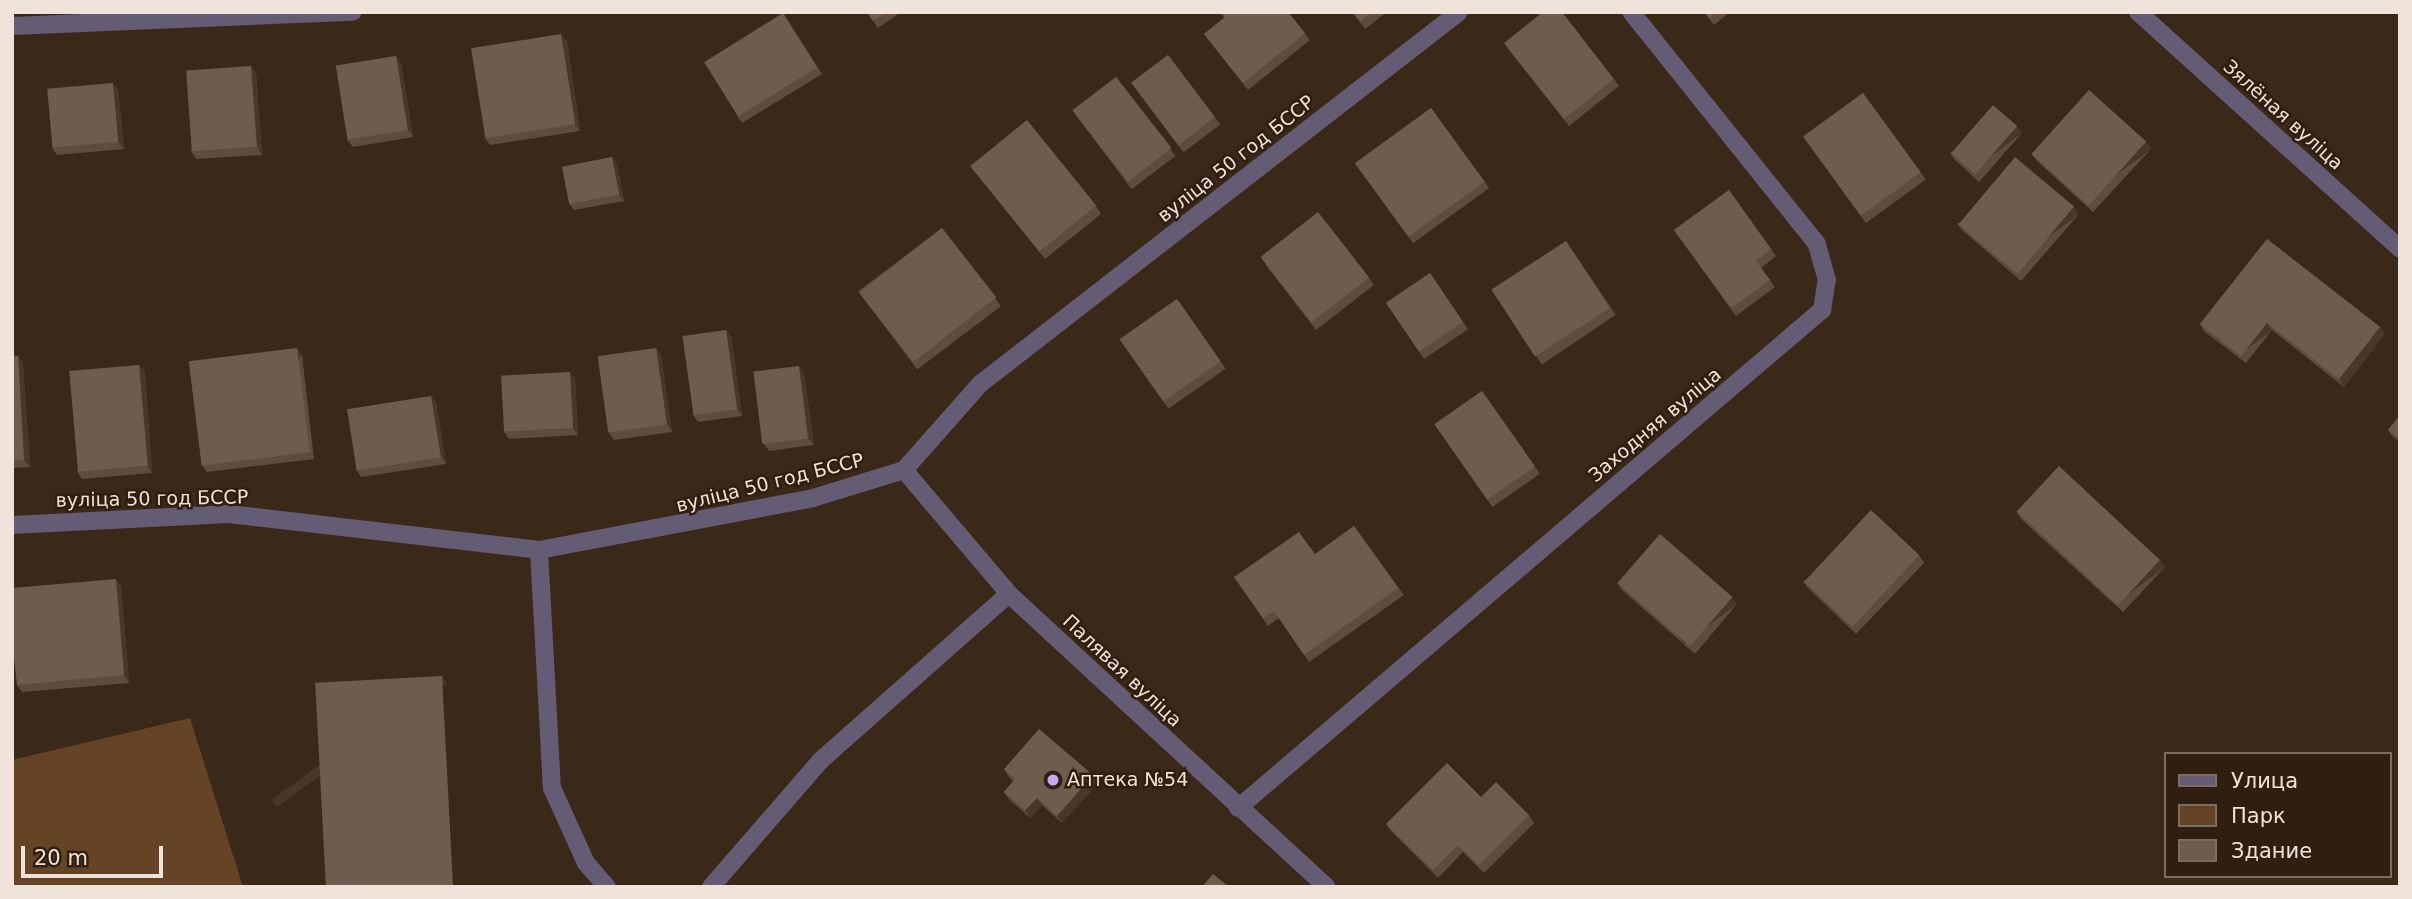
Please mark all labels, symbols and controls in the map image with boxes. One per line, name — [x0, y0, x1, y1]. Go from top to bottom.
street label: Зялёная вуліца — [2218, 55, 2348, 175]
street label: вуліца 50 год БССР — [1153, 91, 1319, 227]
street label: Заходняя вуліца — [1584, 363, 1726, 487]
street label: вуліца 50 год БССР — [674, 449, 866, 517]
street label: вуліца 50 год БССР — [56, 486, 248, 512]
street label: Палявая вуліца — [1058, 610, 1186, 732]
legend — [2164, 752, 2391, 878]
place label: Аптека №54 — [1067, 769, 1188, 791]
text: Улица — [2231, 769, 2298, 793]
marker: Аптека №54 — [1045, 772, 1061, 788]
text: Парк — [2231, 804, 2286, 828]
scale bar — [24, 832, 166, 876]
text: Здание — [2231, 839, 2312, 863]
text: 20 m — [34, 846, 88, 870]

